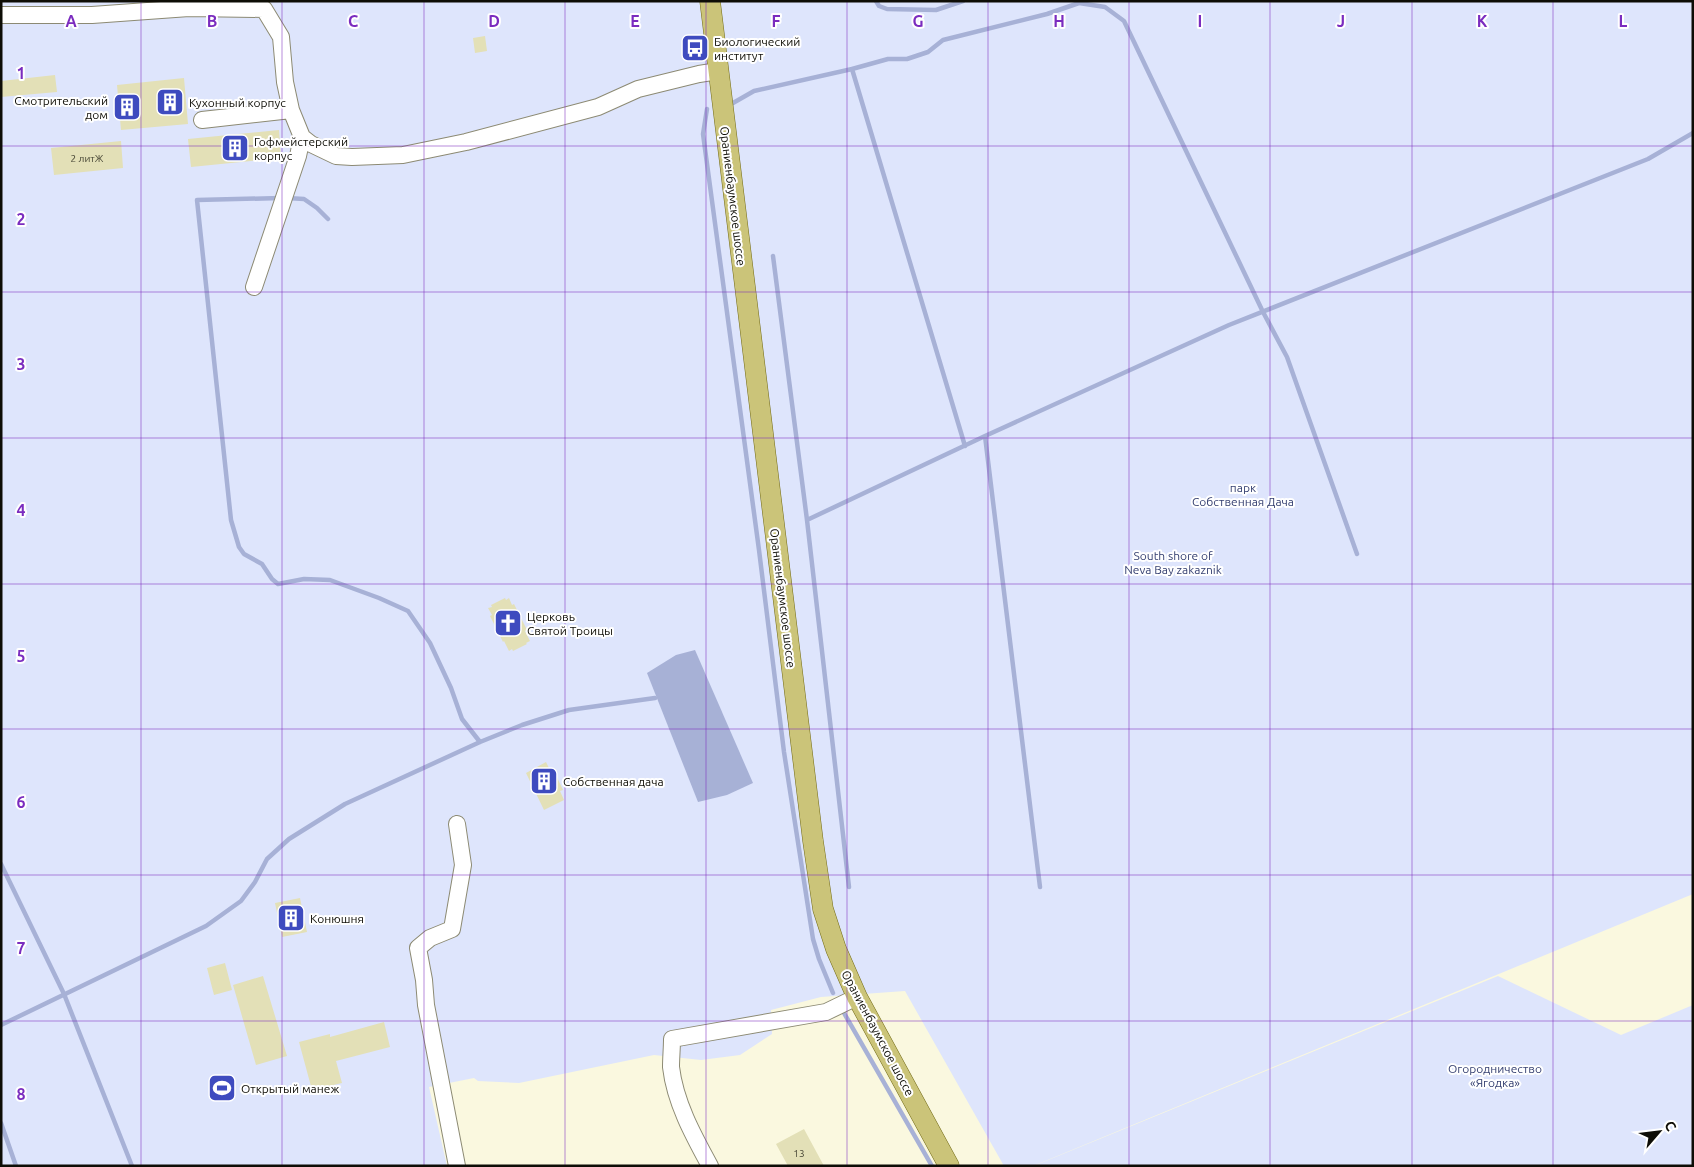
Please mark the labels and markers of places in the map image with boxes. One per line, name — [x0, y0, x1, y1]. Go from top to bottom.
bus stop icon: Биологический институт — [680, 33, 710, 63]
place label: Биологический институт — [714, 35, 800, 62]
building icon: Кухонный корпус — [155, 87, 185, 117]
building icon: Смотрительский дом — [112, 92, 142, 122]
place label: Смотрительский дом — [14, 94, 108, 121]
place label: Кухонный корпус — [189, 96, 286, 109]
building icon: Гофмейстерский корпус — [220, 133, 250, 163]
place label: Гофмейстерский корпус — [254, 135, 348, 162]
church icon: Церковь Святой Троицы — [493, 608, 523, 638]
place label: Церковь Святой Троицы — [527, 610, 613, 637]
building icon: Собственная дача — [529, 766, 559, 796]
place label: Собственная дача — [563, 775, 664, 788]
building icon: Конюшня — [276, 903, 306, 933]
place label: Конюшня — [310, 912, 364, 925]
sports icon: Открытый манеж — [207, 1073, 237, 1103]
place label: Открытый манеж — [241, 1082, 339, 1095]

